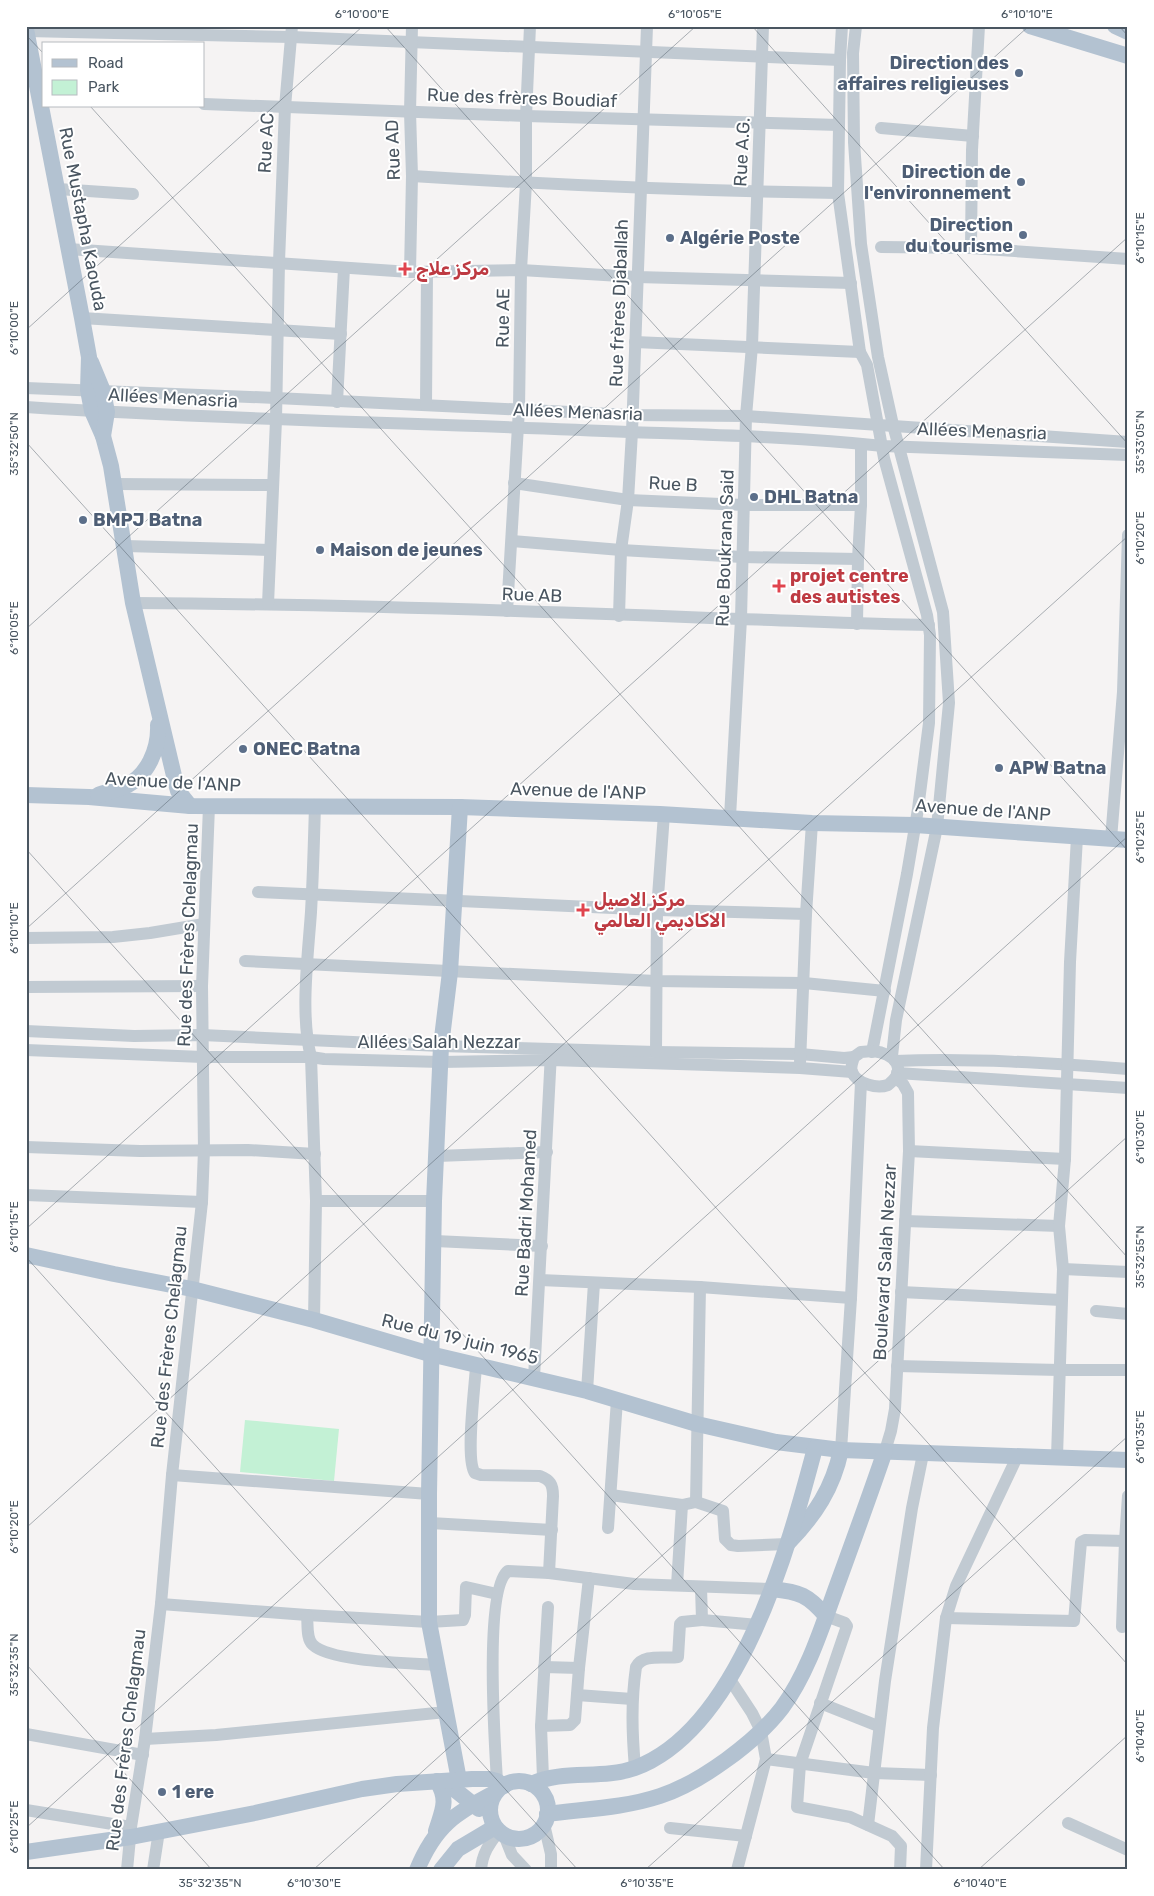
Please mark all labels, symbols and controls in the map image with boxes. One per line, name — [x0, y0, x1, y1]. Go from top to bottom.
text: 6°10'00"E — [335, 7, 389, 21]
text: 6°10'05"E — [668, 7, 722, 21]
text: 6°10'10"E — [1001, 7, 1053, 21]
legend — [42, 42, 205, 108]
place label: Direction des affaires religieuses — [837, 52, 1009, 95]
text: Road — [88, 54, 124, 72]
marker: Direction des affaires religieuses — [1013, 67, 1025, 79]
text: Park — [88, 78, 119, 96]
street label: Rue des frères Boudiaf — [427, 84, 617, 112]
street label: Rue AC — [253, 112, 279, 174]
street label: Rue A.G. — [729, 117, 755, 187]
street label: Rue AD — [381, 119, 405, 181]
street label: Rue Mustapha Kaouda — [54, 125, 112, 313]
place label: Direction de l'environnement — [864, 161, 1011, 204]
marker: Direction de l'environnement — [1015, 176, 1027, 188]
text: 6°10'15"E — [1133, 212, 1147, 264]
place label: Direction du tourisme — [905, 214, 1013, 257]
street label: Rue frères Djaballah — [605, 219, 633, 387]
place label: Algérie Poste — [680, 227, 800, 249]
marker: Direction du tourisme — [1017, 229, 1029, 241]
marker: Algérie Poste — [664, 232, 676, 244]
place label: مركز علاج — [416, 258, 489, 282]
marker: مركز علاج — [398, 262, 412, 276]
street label: Rue AE — [491, 288, 515, 348]
text: 6°10'00"E — [7, 301, 21, 355]
street label: Allées Menasria — [107, 384, 239, 412]
street label: Allées Menasria — [513, 399, 643, 425]
text: 35°33'05"N — [1133, 410, 1147, 474]
text: 35°32'50"N — [7, 412, 21, 476]
street label: Allées Menasria — [917, 418, 1047, 444]
street label: Rue Boukrana Said — [711, 469, 739, 627]
street label: Rue B — [648, 472, 698, 496]
place label: DHL Batna — [764, 486, 858, 508]
marker: DHL Batna — [748, 491, 760, 503]
place label: BMPJ Batna — [93, 509, 202, 531]
text: 6°10'20"E — [1133, 511, 1147, 565]
marker: BMPJ Batna — [77, 514, 89, 526]
place label: Maison de jeunes — [330, 539, 483, 561]
marker: Maison de jeunes — [314, 544, 326, 556]
place label: projet centre des autistes — [790, 565, 909, 608]
marker: projet centre des autistes — [772, 579, 786, 593]
street label: Rue AB — [501, 583, 563, 607]
text: 6°10'05"E — [7, 601, 21, 655]
place label: ONEC Batna — [253, 738, 360, 760]
marker: ONEC Batna — [237, 743, 249, 755]
place label: APW Batna — [1009, 757, 1107, 779]
marker: APW Batna — [993, 762, 1005, 774]
street label: Avenue de l'ANP — [105, 767, 241, 797]
street label: Avenue de l'ANP — [510, 778, 646, 804]
street label: Avenue de l'ANP — [914, 794, 1052, 826]
text: 6°10'25"E — [1133, 810, 1147, 864]
street label: Rue des Frères Chelagmau — [173, 823, 203, 1047]
place label: مركز الاصيل الاكاديمي العالمي — [594, 889, 726, 935]
text: 6°10'10"E — [7, 902, 21, 954]
marker: مركز الاصيل الاكاديمي العالمي — [576, 903, 590, 917]
street label: Allées Salah Nezzar — [357, 1031, 521, 1053]
text: 6°10'30"E — [1133, 1110, 1147, 1164]
street label: Rue Badri Mohamed — [511, 1129, 541, 1297]
street label: Boulevard Salah Nezzar — [869, 1163, 901, 1361]
text: 6°10'15"E — [7, 1201, 21, 1253]
street label: Rue des Frères Chelagmau — [146, 1225, 192, 1449]
text: 35°32'55"N — [1133, 1226, 1147, 1288]
street label: Rue du 19 juin 1965 — [379, 1309, 541, 1369]
text: 6°10'35"E — [1133, 1410, 1147, 1464]
text: 6°10'20"E — [7, 1500, 21, 1554]
street label: Rue des Frères Chelagmau — [101, 1628, 151, 1852]
text: 35°32'35"N — [7, 1633, 21, 1697]
text: 6°10'40"E — [1133, 1709, 1147, 1763]
place label: 1 ere — [172, 1781, 215, 1803]
marker: 1 ere — [156, 1786, 168, 1798]
text: 6°10'25"E — [7, 1800, 21, 1854]
text: 35°32'35"N — [178, 1876, 242, 1890]
text: 6°10'30"E — [287, 1876, 341, 1890]
text: 6°10'35"E — [620, 1876, 674, 1890]
text: 6°10'40"E — [953, 1876, 1007, 1890]

